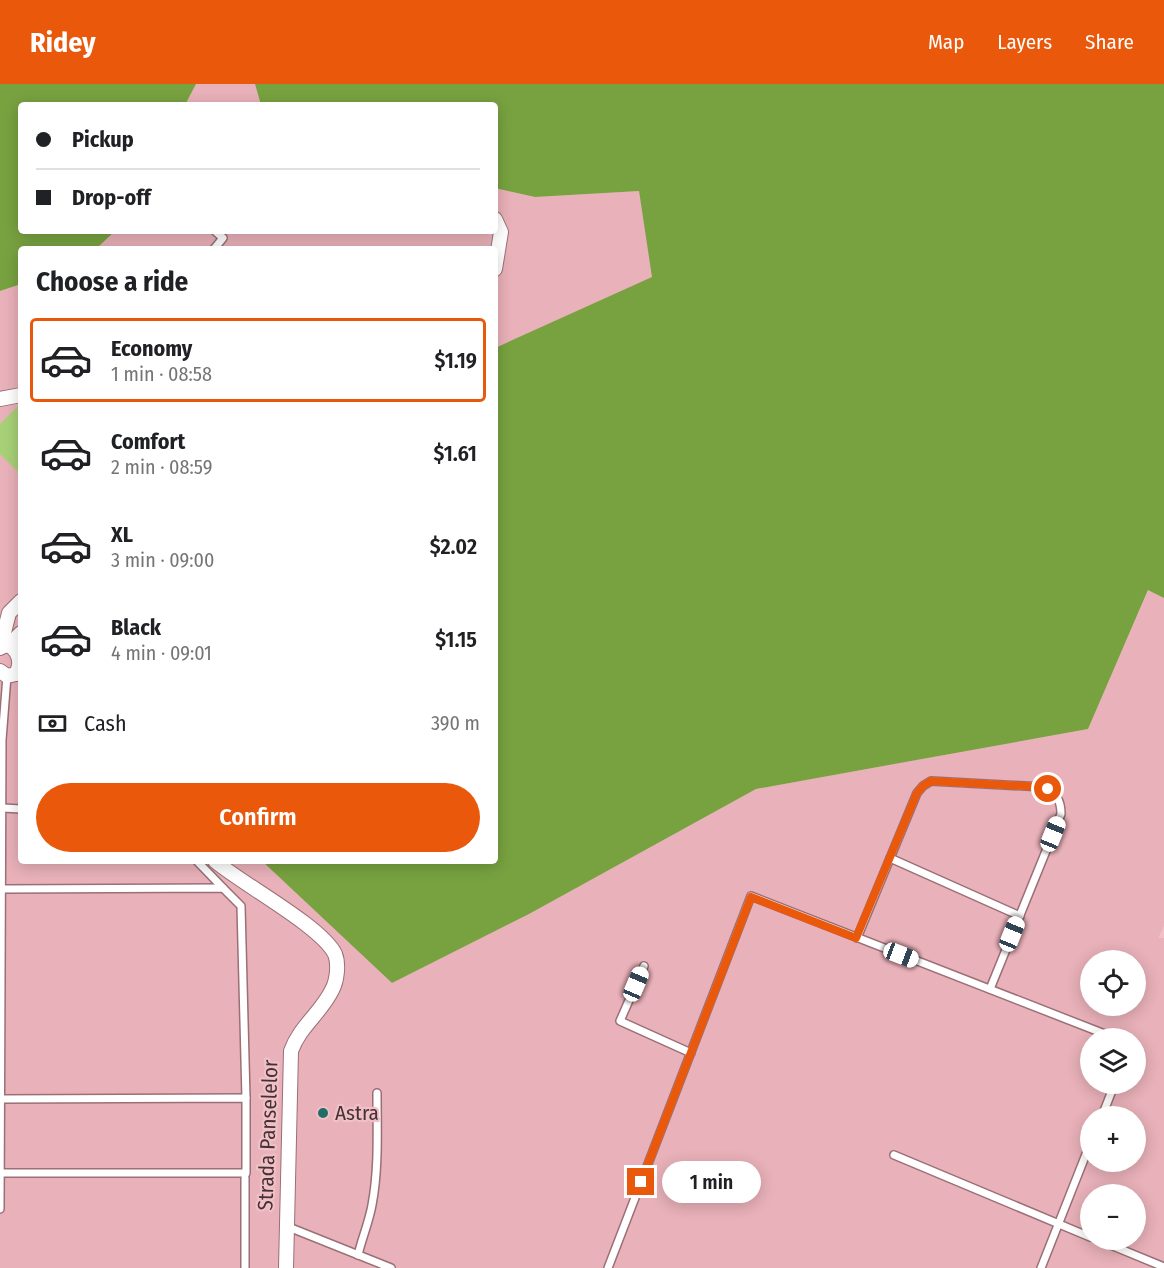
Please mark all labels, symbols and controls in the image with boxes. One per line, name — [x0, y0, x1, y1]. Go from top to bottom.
text: Ridey — [30, 26, 96, 59]
text: Map — [928, 29, 964, 55]
text: Layers — [997, 29, 1052, 55]
text: Share — [1085, 29, 1134, 55]
text: Pickup — [72, 126, 134, 153]
text: Drop-off — [72, 184, 151, 211]
text: Choose a ride — [36, 266, 188, 298]
icon: car — [39, 333, 93, 387]
text: Economy — [111, 335, 192, 362]
text: $1.19 — [435, 347, 477, 374]
text: 1 min · 08:58 — [111, 362, 212, 386]
icon: car — [39, 426, 93, 480]
text: Comfort — [111, 428, 185, 455]
text: $1.61 — [434, 440, 477, 467]
text: 2 min · 08:59 — [111, 455, 212, 479]
icon: car — [39, 519, 93, 573]
text: XL — [111, 521, 133, 548]
text: $2.02 — [430, 533, 477, 560]
text: 3 min · 09:00 — [111, 548, 214, 572]
icon: car — [39, 612, 93, 666]
text: Black — [111, 614, 161, 641]
text: $1.15 — [435, 626, 477, 653]
text: 4 min · 09:01 — [111, 641, 212, 665]
icon: cash — [36, 707, 69, 740]
text: Cash — [84, 710, 127, 737]
text: 390 m — [431, 711, 480, 735]
route start — [1034, 775, 1061, 802]
button: Confirm — [36, 783, 480, 852]
car — [1038, 814, 1068, 854]
car — [997, 914, 1027, 954]
car — [881, 940, 921, 970]
map controls — [1080, 950, 1146, 1250]
button: locate — [1080, 950, 1146, 1016]
car — [621, 964, 651, 1004]
button: layers — [1080, 1028, 1146, 1094]
street label: Strada Panselelor — [252, 1058, 284, 1211]
place label: Astra — [335, 1100, 379, 1126]
marker: Astra — [316, 1106, 330, 1120]
button: + — [1080, 1106, 1146, 1172]
callout: 1 min — [662, 1161, 761, 1203]
route end — [627, 1168, 654, 1195]
text: 1 min — [690, 1170, 733, 1194]
button: − — [1080, 1184, 1146, 1250]

